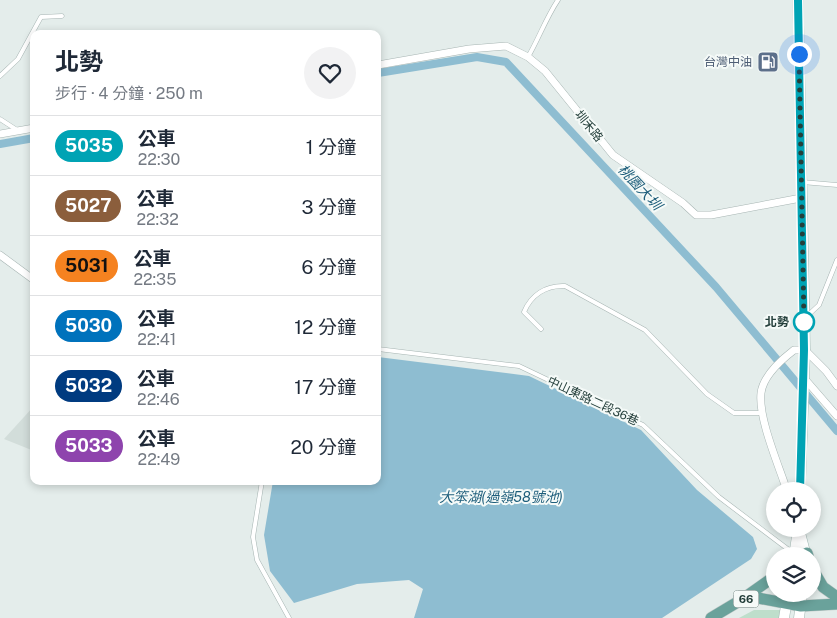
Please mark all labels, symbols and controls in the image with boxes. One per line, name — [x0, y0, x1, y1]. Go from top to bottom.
your location — [787, 42, 812, 67]
text: 北勢 — [55, 47, 103, 75]
button: heart — [304, 47, 356, 99]
fuel station icon: 台灣中油 — [756, 50, 780, 74]
place label: 台灣中油 — [704, 55, 752, 69]
text: 步行 · 4 分鐘 · 250 m — [55, 84, 203, 103]
street label: 圳禾路 — [572, 108, 606, 144]
text: 公車 — [138, 127, 176, 149]
text: 5035 — [65, 135, 113, 156]
text: 1 分鐘 — [306, 136, 356, 158]
text: 22:30 — [138, 150, 180, 169]
water label: 桃園大圳 — [615, 161, 666, 214]
text: 公車 — [136, 187, 174, 209]
text: 5027 — [65, 195, 111, 216]
text: 3 分鐘 — [301, 196, 356, 218]
text: 22:32 — [136, 210, 179, 229]
text: 公車 — [133, 247, 171, 269]
text: 5031 — [65, 255, 108, 276]
text: 6 分鐘 — [302, 256, 356, 278]
text: 22:35 — [133, 270, 176, 289]
text: 公車 — [137, 307, 175, 329]
marker: 北勢 — [793, 311, 815, 333]
text: 5030 — [65, 315, 112, 336]
place label: 北勢 — [765, 315, 789, 329]
text: 12 分鐘 — [294, 316, 356, 338]
text: 22:41 — [137, 330, 176, 349]
text: 公車 — [137, 367, 175, 389]
street label: 中山東路二段36巷 — [545, 374, 641, 428]
text: 5032 — [65, 375, 112, 396]
text: 17 分鐘 — [294, 376, 356, 398]
text: 22:46 — [137, 390, 180, 409]
text: 公車 — [138, 427, 176, 449]
text: 5033 — [65, 435, 113, 456]
text: 20 分鐘 — [290, 436, 356, 458]
text: 22:49 — [138, 450, 180, 469]
map controls — [766, 482, 821, 602]
button: locate — [766, 482, 821, 537]
water label: 大笨湖(過嶺58號池) — [439, 489, 563, 505]
button: layers — [766, 547, 821, 602]
road number: 66 — [734, 590, 758, 608]

